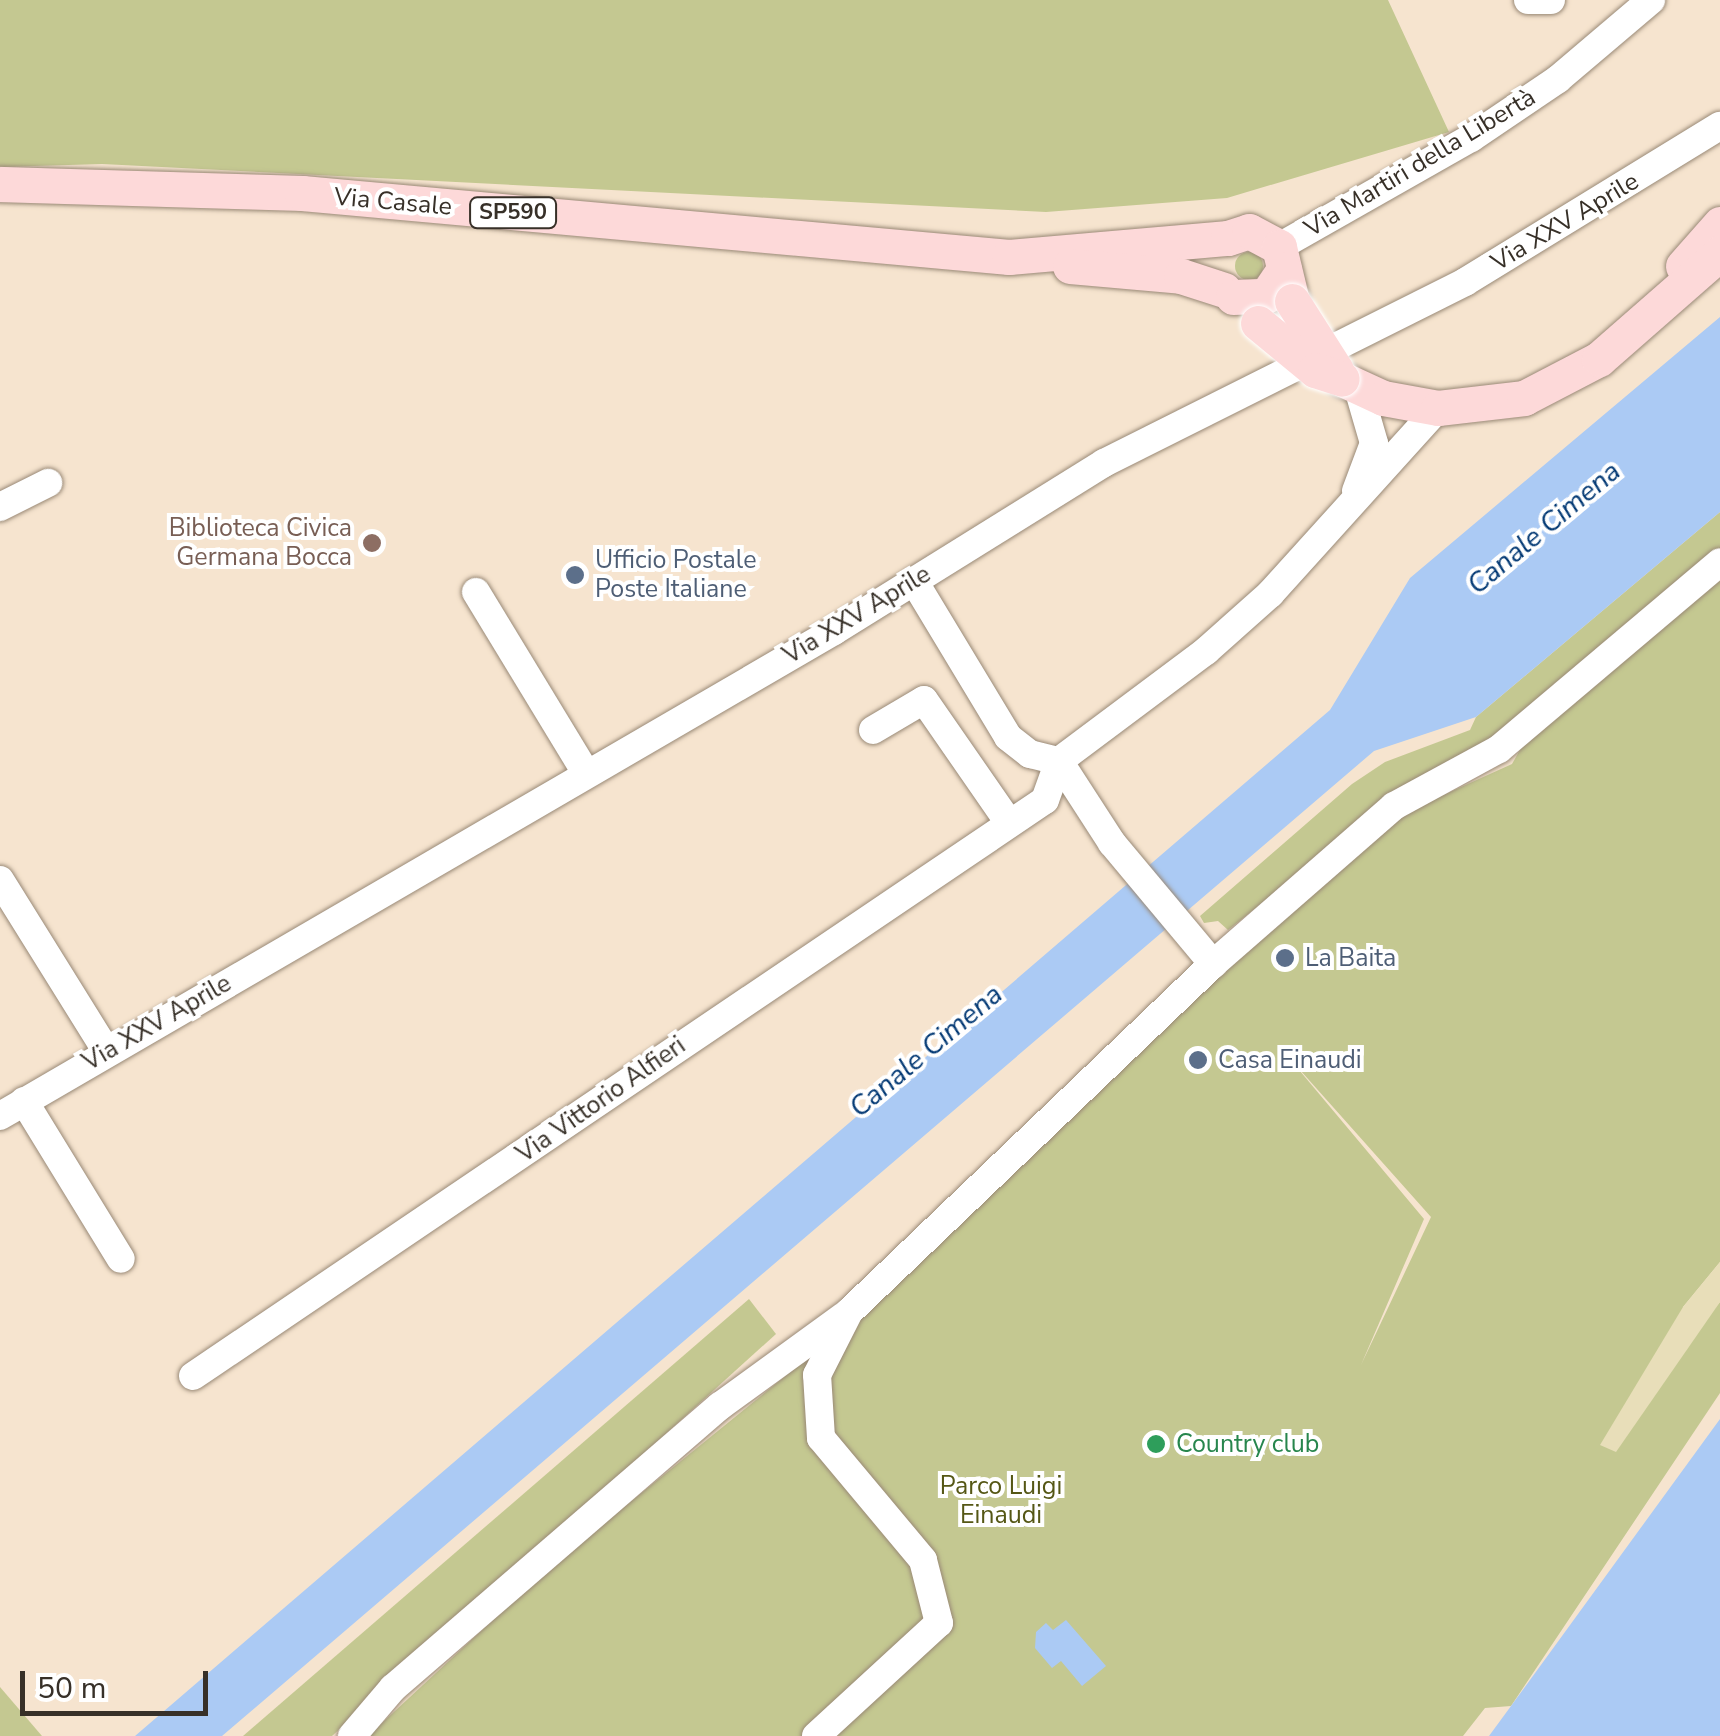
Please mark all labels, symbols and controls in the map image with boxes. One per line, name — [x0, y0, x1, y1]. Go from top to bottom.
street label: Via Martiri della Libertà — [1299, 82, 1541, 244]
street label: Via XXV Aprile — [1486, 166, 1644, 278]
street label: Via Casale — [333, 182, 453, 222]
road number: SP590 — [468, 196, 558, 230]
water label: Canale Cimena — [1461, 454, 1627, 602]
place label: Biblioteca Civica Germana Bocca — [169, 514, 352, 573]
marker: Biblioteca Civica Germana Bocca — [361, 532, 383, 554]
place label: Ufficio Postale Poste Italiane — [595, 546, 756, 605]
street label: Via XXV Aprile — [778, 559, 936, 671]
marker: Ufficio Postale Poste Italiane — [564, 564, 586, 586]
place label: La Baita — [1305, 943, 1396, 973]
marker: La Baita — [1274, 947, 1296, 969]
street label: Via XXV Aprile — [77, 968, 237, 1078]
water label: Canale Cimena — [843, 977, 1009, 1125]
street label: Via Vittorio Alfieri — [511, 1031, 691, 1169]
place label: Casa Einaudi — [1218, 1045, 1362, 1075]
marker: Casa Einaudi — [1187, 1049, 1209, 1071]
place label: Country club — [1176, 1429, 1319, 1459]
marker: Country club — [1145, 1433, 1167, 1455]
park label: Parco Luigi Einaudi — [940, 1472, 1062, 1531]
scale bar — [25, 1651, 212, 1713]
text: 50 m — [37, 1668, 106, 1709]

